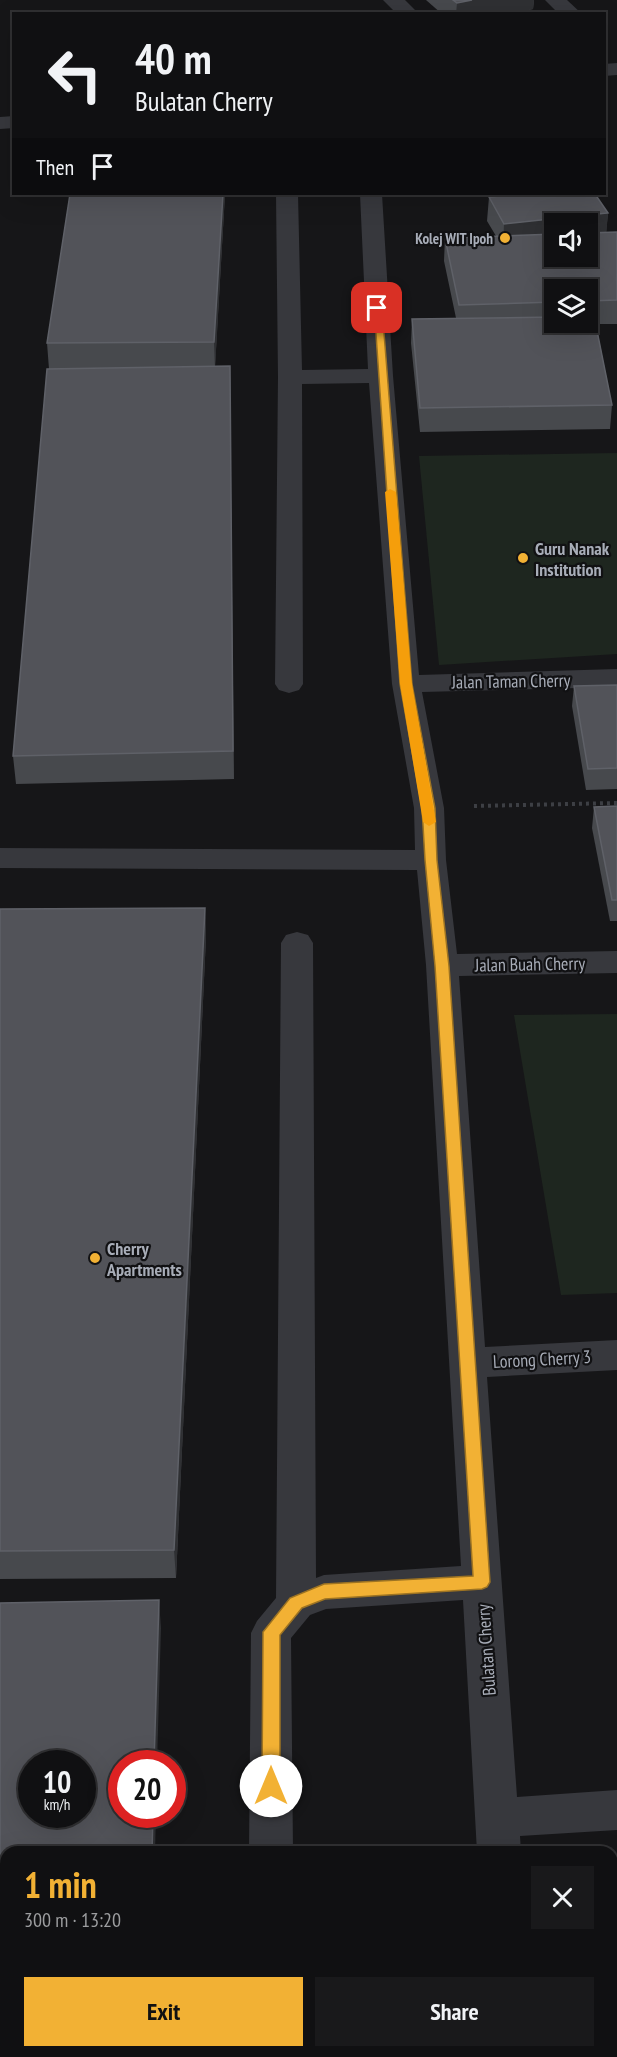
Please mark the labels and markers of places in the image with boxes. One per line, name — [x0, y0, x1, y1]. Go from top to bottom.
place label: Kolej WIT Ipoh — [415, 229, 493, 248]
marker: Kolej WIT Ipoh — [498, 231, 512, 245]
pin — [351, 282, 402, 333]
place label: Guru Nanak Institution — [535, 537, 610, 581]
marker: Guru Nanak Institution — [516, 551, 530, 565]
place label: Cherry Apartments — [106, 1237, 182, 1281]
marker: Cherry Apartments — [88, 1251, 102, 1265]

